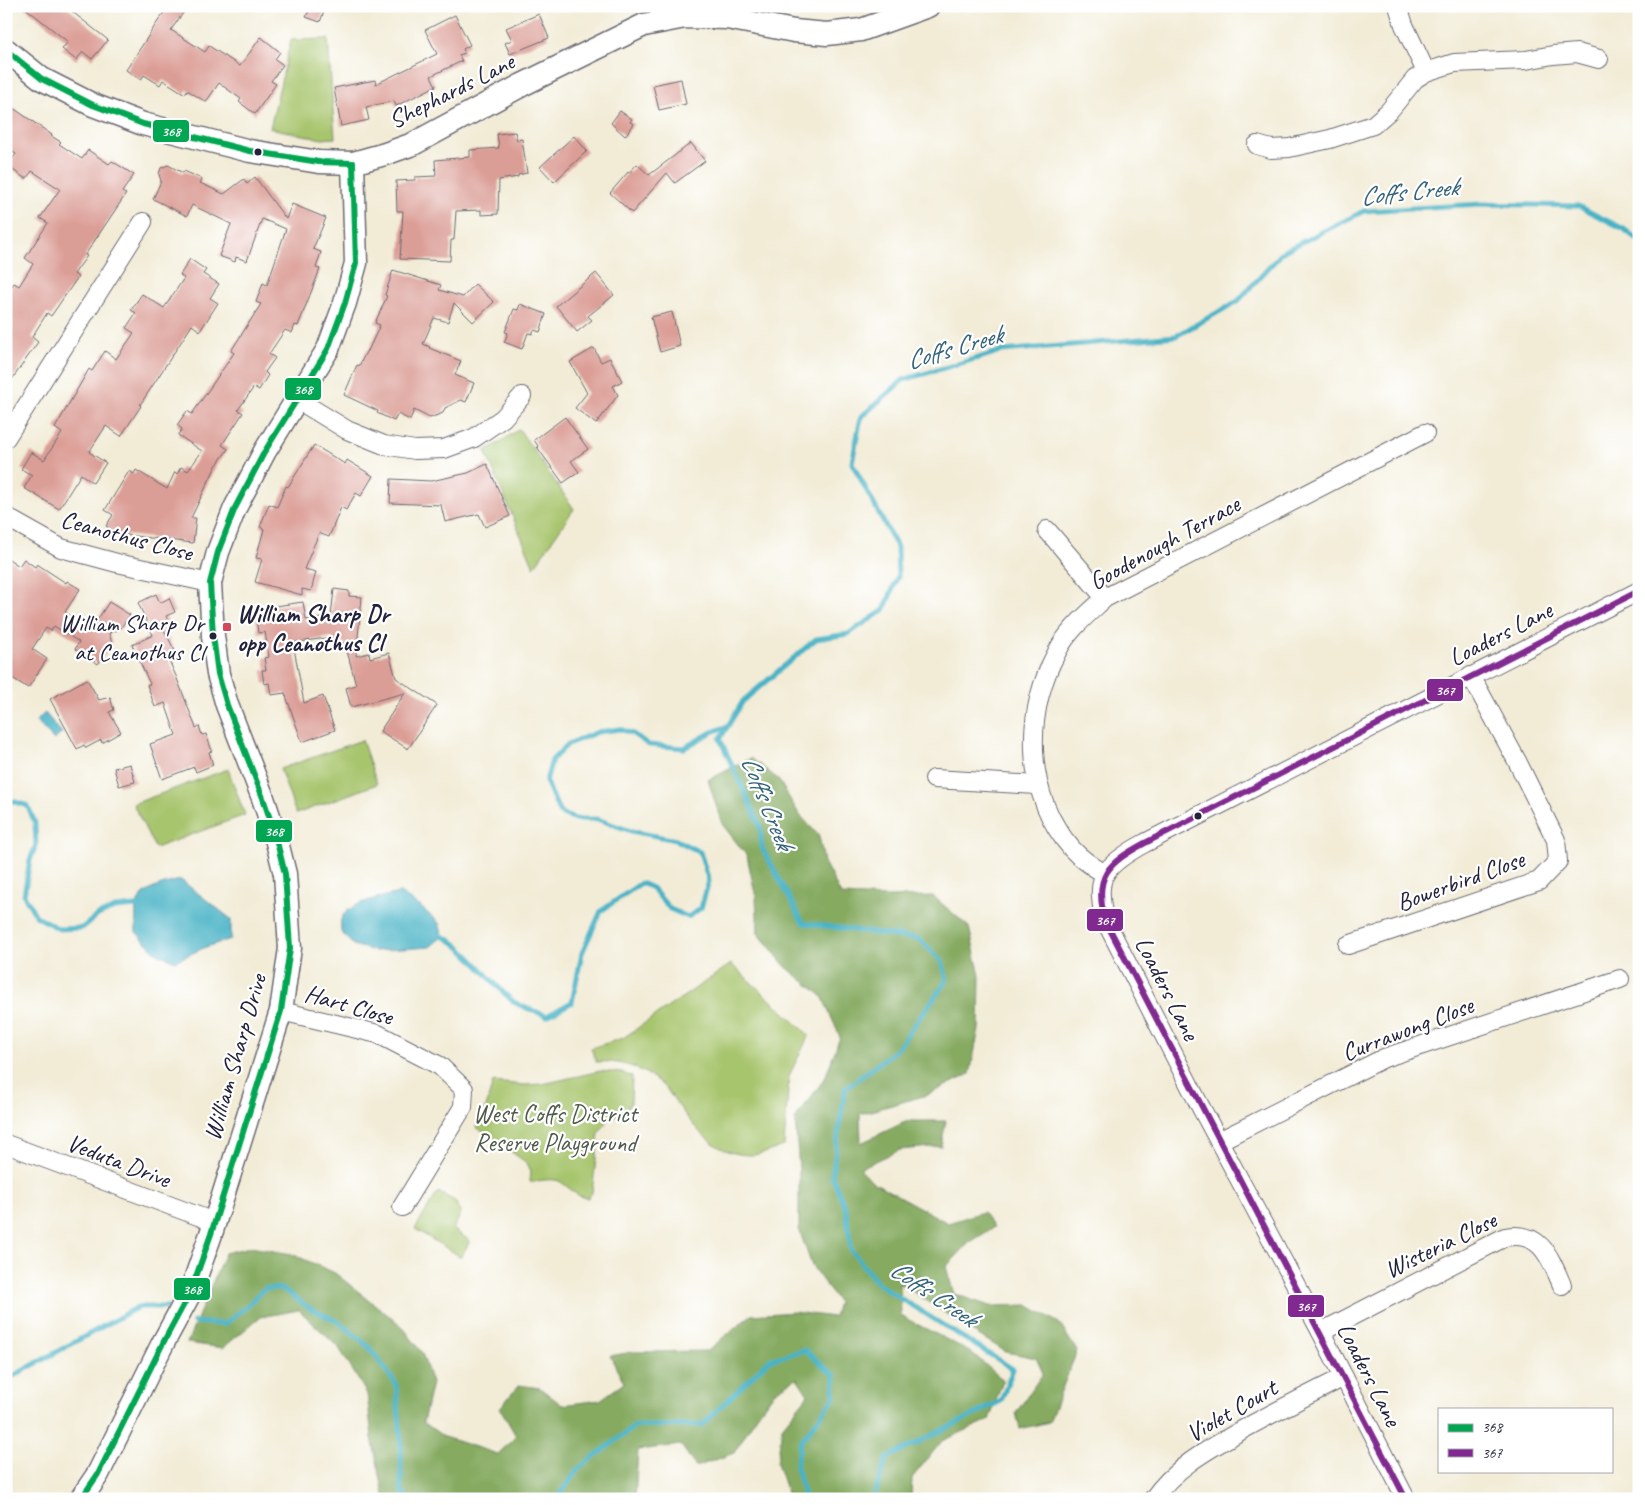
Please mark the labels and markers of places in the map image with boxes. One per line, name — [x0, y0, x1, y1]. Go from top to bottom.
unlabelled marker — [253, 147, 263, 157]
place label: William Sharp Dr opp Ceanothus Cl — [237, 598, 392, 659]
place label: William Sharp Dr at Ceanothus Cl — [60, 608, 208, 667]
marker: William Sharp Dr opp Ceanothus Cl — [221, 621, 233, 633]
marker: William Sharp Dr at Ceanothus Cl — [208, 631, 218, 641]
unlabelled marker — [1193, 811, 1203, 821]

